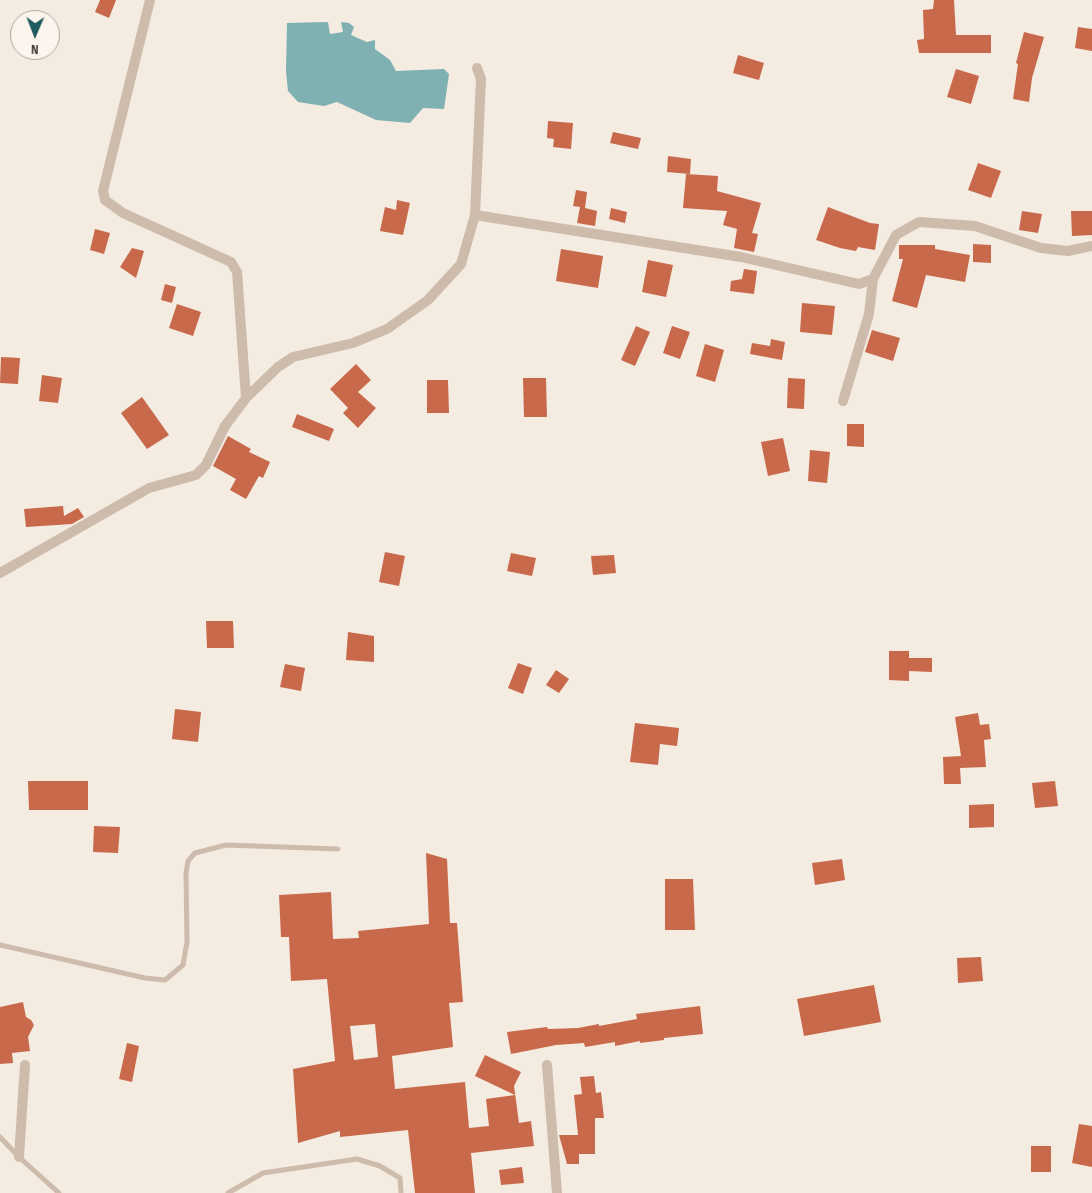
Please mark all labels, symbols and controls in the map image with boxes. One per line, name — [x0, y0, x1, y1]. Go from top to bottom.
north arrow — [10, 10, 60, 60]
text: N — [31, 41, 39, 58]

